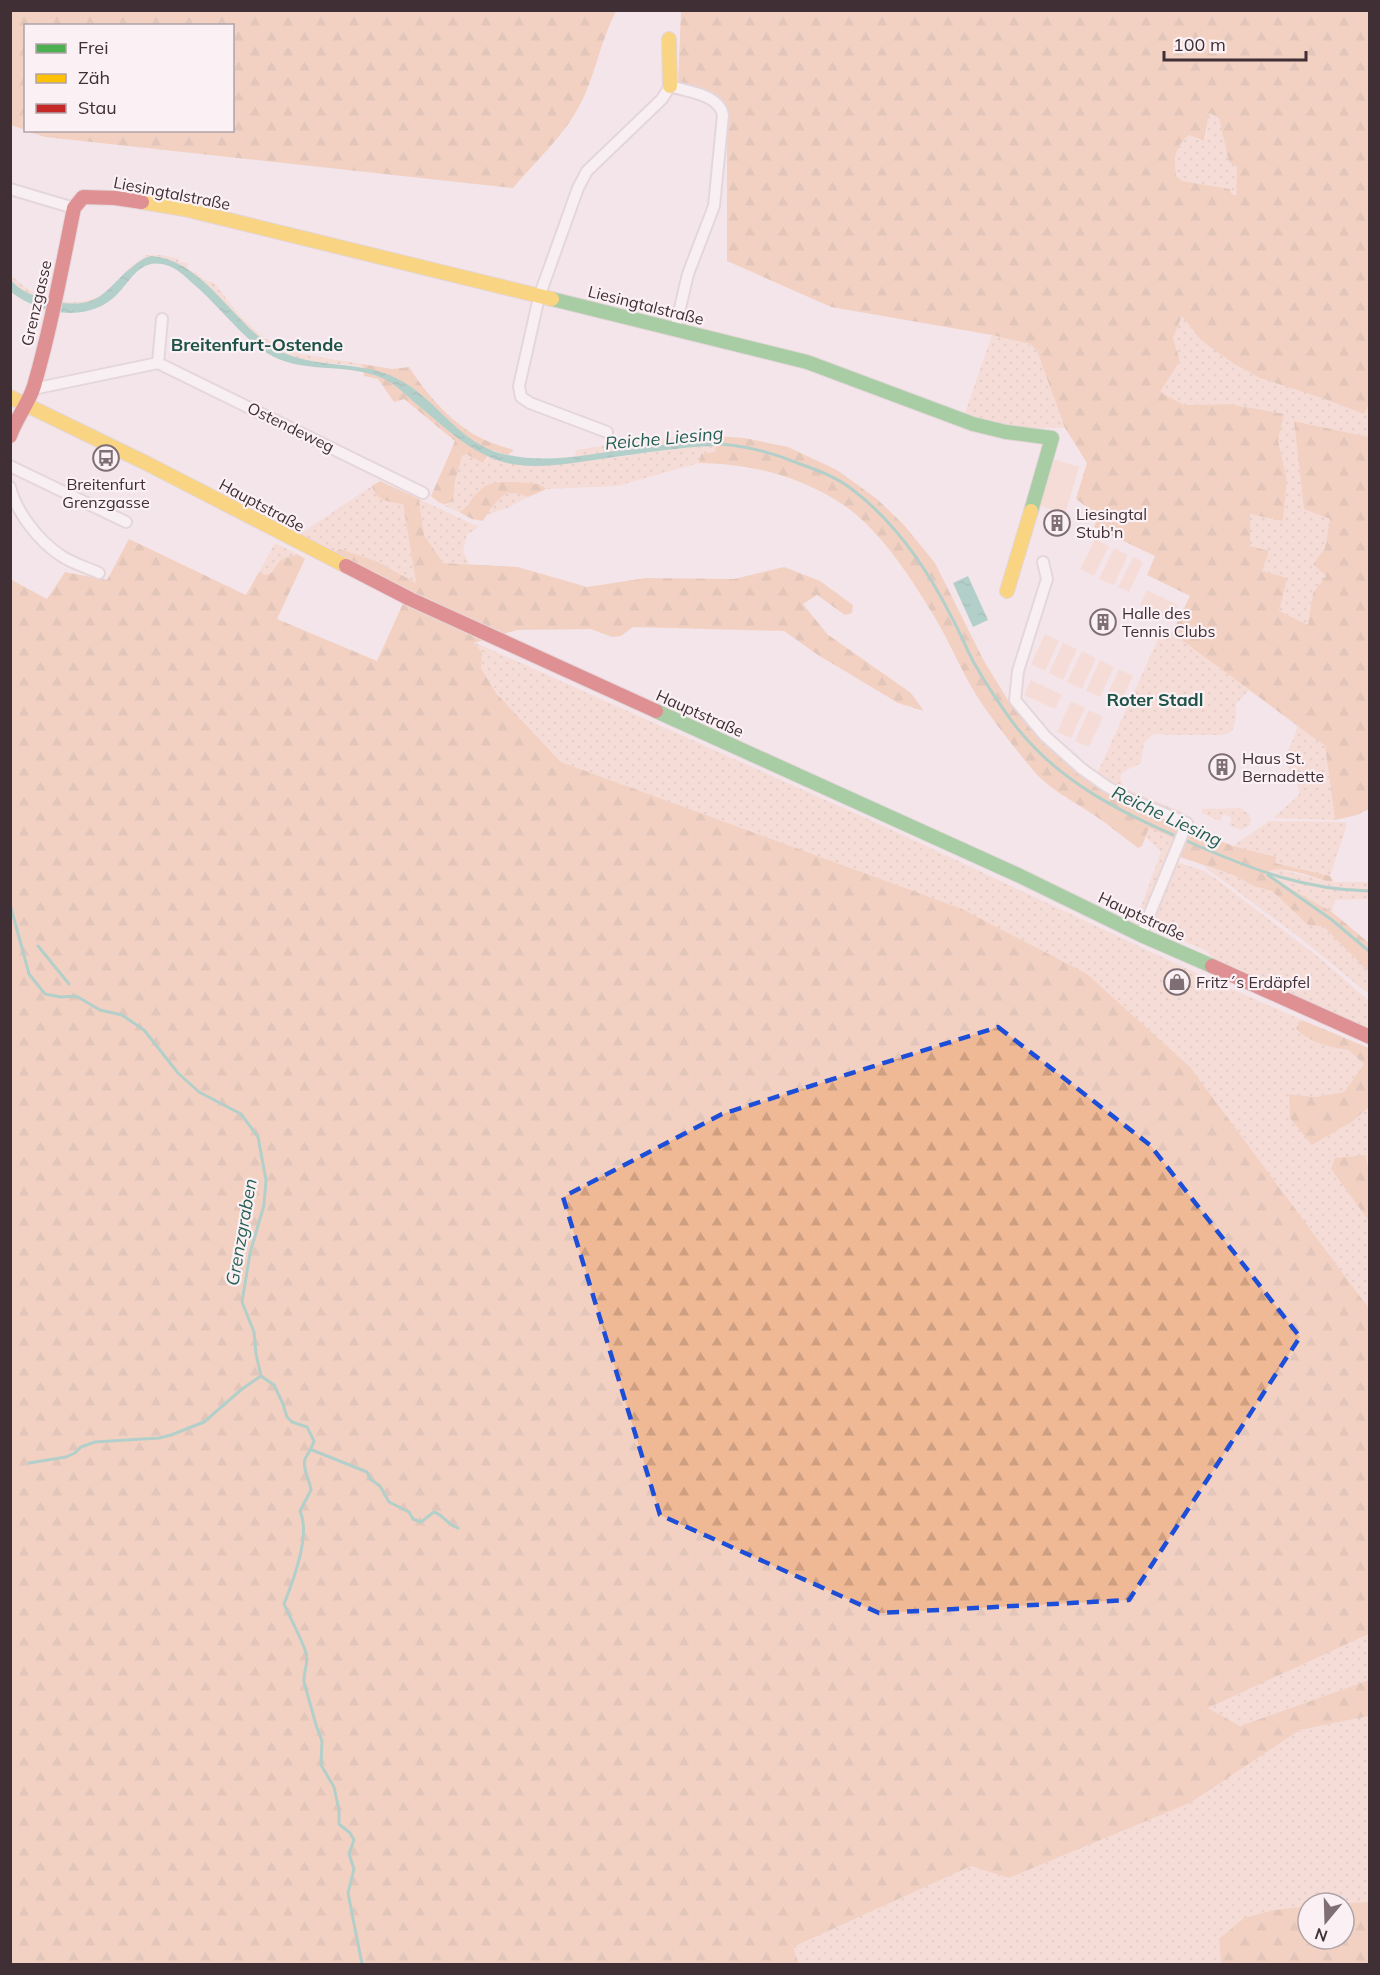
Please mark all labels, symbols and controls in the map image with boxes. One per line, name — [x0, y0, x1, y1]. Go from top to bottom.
legend — [24, 24, 234, 132]
scale bar — [1164, 24, 1306, 62]
text: 100 m — [1173, 33, 1226, 56]
text: Frei — [78, 36, 108, 59]
text: Zäh — [78, 66, 110, 89]
text: Stau — [78, 96, 117, 119]
street label: Liesingtalstraße — [112, 172, 232, 214]
street label: Grenzgasse — [16, 258, 56, 348]
street label: Liesingtalstraße — [586, 281, 706, 329]
district label: Breitenfurt-Ostende — [171, 333, 343, 356]
street label: Ostendeweg — [244, 397, 338, 457]
water label: Reiche Liesing — [604, 421, 724, 455]
bus stop icon: Breitenfurt Grenzgasse — [91, 443, 121, 473]
place label: Breitenfurt Grenzgasse — [62, 474, 150, 512]
street label: Hauptstraße — [216, 474, 308, 536]
place label: Liesingtal Stub'n — [1076, 504, 1147, 542]
building icon: Liesingtal Stub'n — [1042, 508, 1072, 538]
place label: Halle des Tennis Clubs — [1122, 603, 1215, 641]
building icon: Halle des Tennis Clubs — [1088, 607, 1118, 637]
street label: Hauptstraße — [653, 685, 747, 741]
district label: Roter Stadl — [1107, 688, 1203, 711]
place label: Haus St. Bernadette — [1242, 748, 1324, 786]
building icon: Haus St. Bernadette — [1207, 752, 1237, 782]
water label: Reiche Liesing — [1108, 780, 1226, 852]
street label: Hauptstraße — [1095, 887, 1189, 945]
shop icon: Fritz´s Erdäpfel — [1162, 967, 1192, 997]
place label: Fritz´s Erdäpfel — [1196, 972, 1310, 992]
water label: Grenzgraben — [220, 1177, 262, 1287]
north arrow — [1296, 1891, 1356, 1951]
text: N — [1312, 1924, 1330, 1947]

